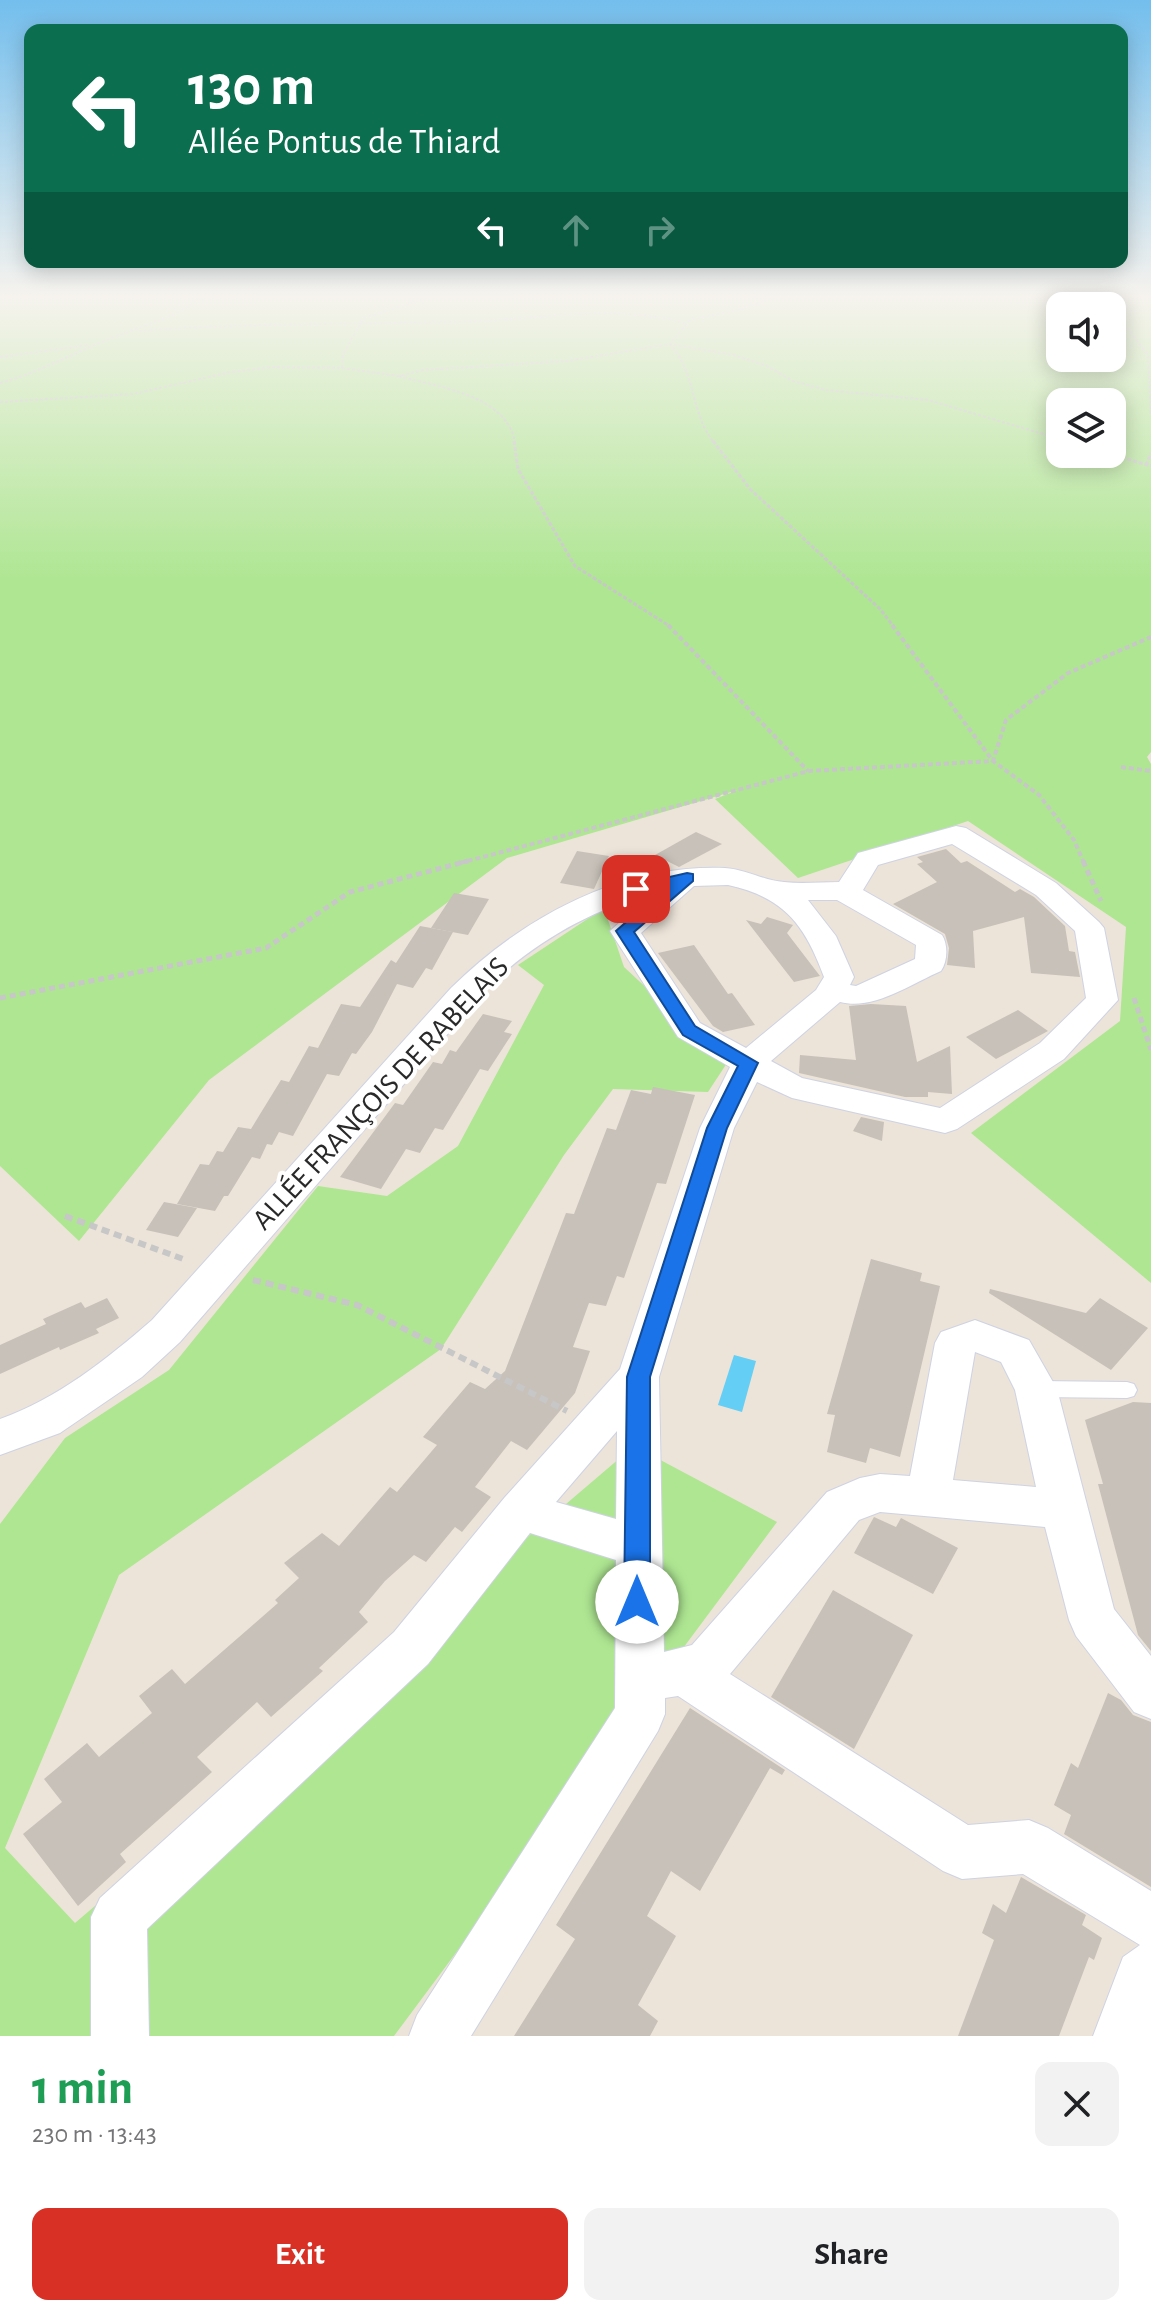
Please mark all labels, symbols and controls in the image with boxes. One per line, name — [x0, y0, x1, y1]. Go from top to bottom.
icon: left — [56, 56, 160, 160]
text: 130 m — [188, 59, 315, 115]
text: Allée Pontus de Thiard — [188, 124, 500, 160]
icon: left — [470, 208, 514, 252]
icon: ahead — [554, 208, 598, 252]
icon: right — [638, 208, 682, 252]
map controls — [1046, 292, 1126, 468]
button: sound — [1046, 292, 1126, 372]
button: layers — [1046, 388, 1126, 468]
pin — [602, 855, 670, 923]
icon: arrive — [614, 867, 658, 911]
street label: ALLÉE FRANÇOIS DE RABELAIS — [245, 950, 515, 1236]
position arrow — [595, 1560, 679, 1644]
button: close — [1035, 2062, 1119, 2146]
text: 1 min — [32, 2065, 133, 2113]
text: 230 m · 13:43 — [32, 2121, 157, 2147]
button: Exit — [32, 2208, 568, 2300]
button: Share — [584, 2208, 1119, 2300]

